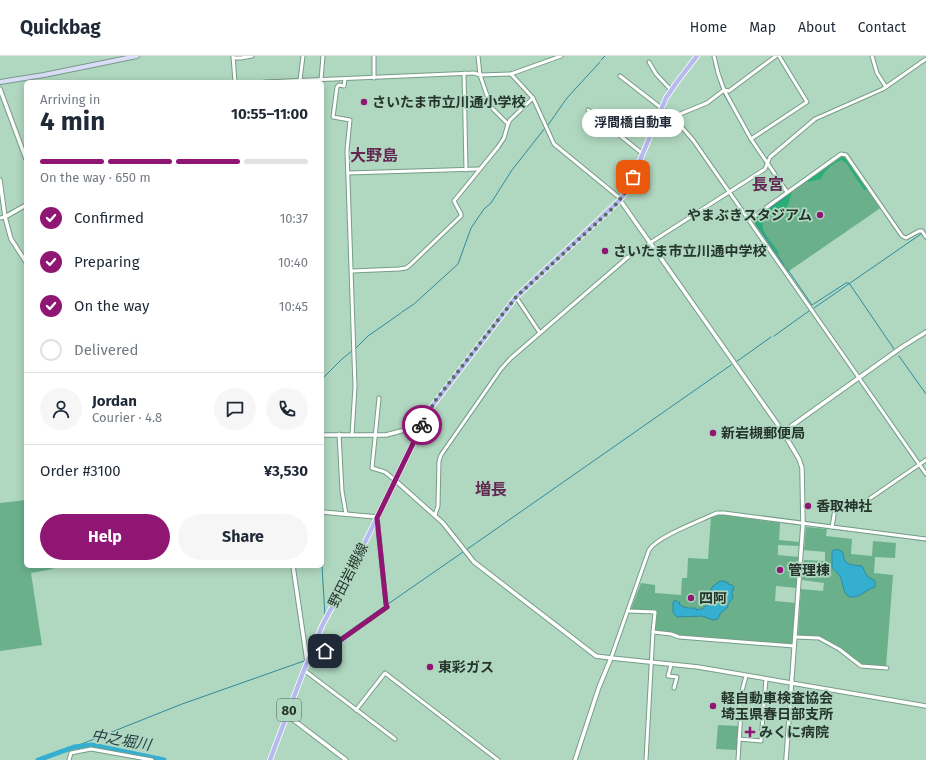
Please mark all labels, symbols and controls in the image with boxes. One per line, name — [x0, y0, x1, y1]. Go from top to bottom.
text: Quickbag — [20, 16, 101, 39]
text: Home — [690, 19, 727, 36]
text: Map — [749, 19, 776, 36]
text: About — [798, 19, 836, 36]
text: Contact — [858, 19, 906, 36]
text: Arriving in — [40, 92, 100, 107]
place label: さいたま市立川通小学校 — [372, 94, 526, 111]
marker: さいたま市立川通小学校 — [359, 97, 369, 107]
text: 10:55–11:00 — [231, 105, 308, 123]
text: 4 min — [40, 106, 105, 137]
callout: 浮間橋自動車 — [582, 109, 684, 137]
text: 浮間橋自動車 — [594, 115, 672, 130]
district label: 大野島 — [350, 146, 398, 165]
pin — [616, 160, 650, 194]
icon: bag — [622, 166, 644, 188]
text: On the way · 650 m — [40, 170, 151, 185]
district label: 長宮 — [752, 175, 784, 194]
icon: check — [40, 207, 62, 229]
place label: やまぶきスタジアム — [687, 207, 812, 224]
text: Confirmed — [74, 209, 144, 227]
marker: やまぶきスタジアム — [815, 210, 825, 220]
text: 10:37 — [280, 211, 308, 226]
place label: さいたま市立川通中学校 — [613, 243, 767, 260]
marker: さいたま市立川通中学校 — [600, 246, 610, 256]
icon: check — [40, 251, 62, 273]
text: Preparing — [74, 253, 139, 271]
text: 10:40 — [278, 255, 308, 270]
icon: check — [40, 295, 62, 317]
text: On the way — [74, 297, 149, 315]
text: 10:45 — [279, 299, 308, 314]
text: Delivered — [74, 341, 138, 359]
button: person — [40, 388, 82, 430]
button: chat — [214, 388, 256, 430]
button: phone — [266, 388, 308, 430]
text: Jordan — [92, 392, 137, 410]
courier — [402, 405, 442, 445]
text: Courier · 4.8 — [92, 410, 162, 425]
icon: bike — [411, 414, 433, 436]
place label: 新岩槻郵便局 — [721, 425, 805, 442]
marker: 新岩槻郵便局 — [708, 428, 718, 438]
text: Order #3100 — [40, 462, 121, 480]
text: ¥3,530 — [264, 462, 308, 480]
district label: 増長 — [475, 480, 507, 499]
place label: 香取神社 — [816, 498, 872, 515]
marker: 香取神社 — [803, 501, 813, 511]
button: Help — [40, 514, 170, 560]
button: Share — [178, 514, 308, 560]
street label: 野田岩槻線 — [325, 540, 372, 610]
place label: 管理棟 — [788, 562, 830, 579]
marker: 管理棟 — [775, 565, 785, 575]
place label: 四阿 — [699, 590, 727, 607]
marker: 四阿 — [686, 593, 696, 603]
pin — [308, 634, 342, 668]
icon: home — [314, 640, 336, 662]
place label: 東彩ガス — [438, 659, 494, 676]
marker: 東彩ガス — [425, 662, 435, 672]
place label: 軽自動車検査協会 埼玉県春日部支所 — [721, 690, 833, 723]
road number: 80 — [277, 699, 301, 721]
marker: 軽自動車検査協会 埼玉県春日部支所 — [708, 701, 718, 711]
place label: みくに病院 — [759, 724, 829, 741]
water label: 中之堀川 — [90, 726, 154, 754]
marker: みくに病院 — [744, 726, 756, 738]

